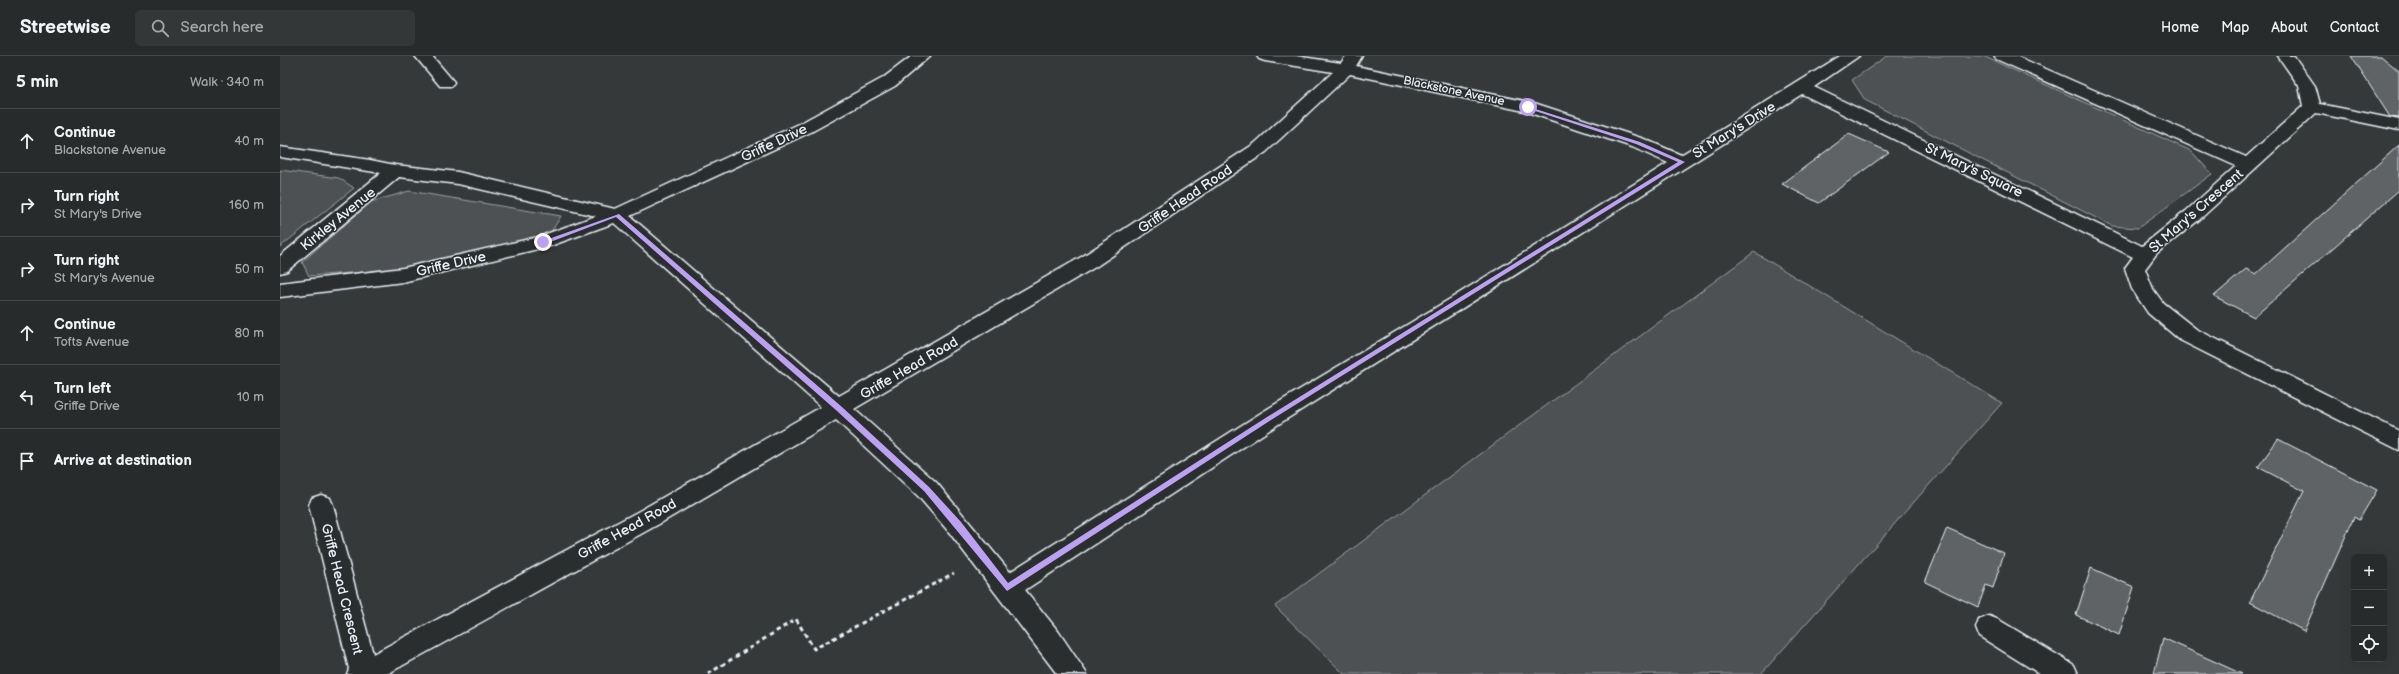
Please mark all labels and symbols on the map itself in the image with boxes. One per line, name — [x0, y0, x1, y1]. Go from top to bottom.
street label: Blackstone Avenue — [1402, 73, 1506, 109]
route start — [1519, 98, 1537, 116]
street label: St Mary's Drive — [1689, 98, 1779, 162]
street label: Griffe Drive — [738, 120, 810, 166]
street label: St Mary's Square — [1922, 139, 2026, 201]
street label: Griffe Head Road — [1135, 161, 1235, 237]
street label: St Mary's Crescent — [2145, 165, 2247, 257]
street label: Kirkley Avenue — [297, 184, 379, 254]
route end — [534, 233, 552, 251]
street label: Griffe Drive — [415, 248, 487, 280]
street label: Griffe Head Road — [857, 333, 961, 403]
street label: Griffe Head Road — [575, 495, 679, 563]
street label: Griffe Head Crescent — [318, 522, 367, 657]

